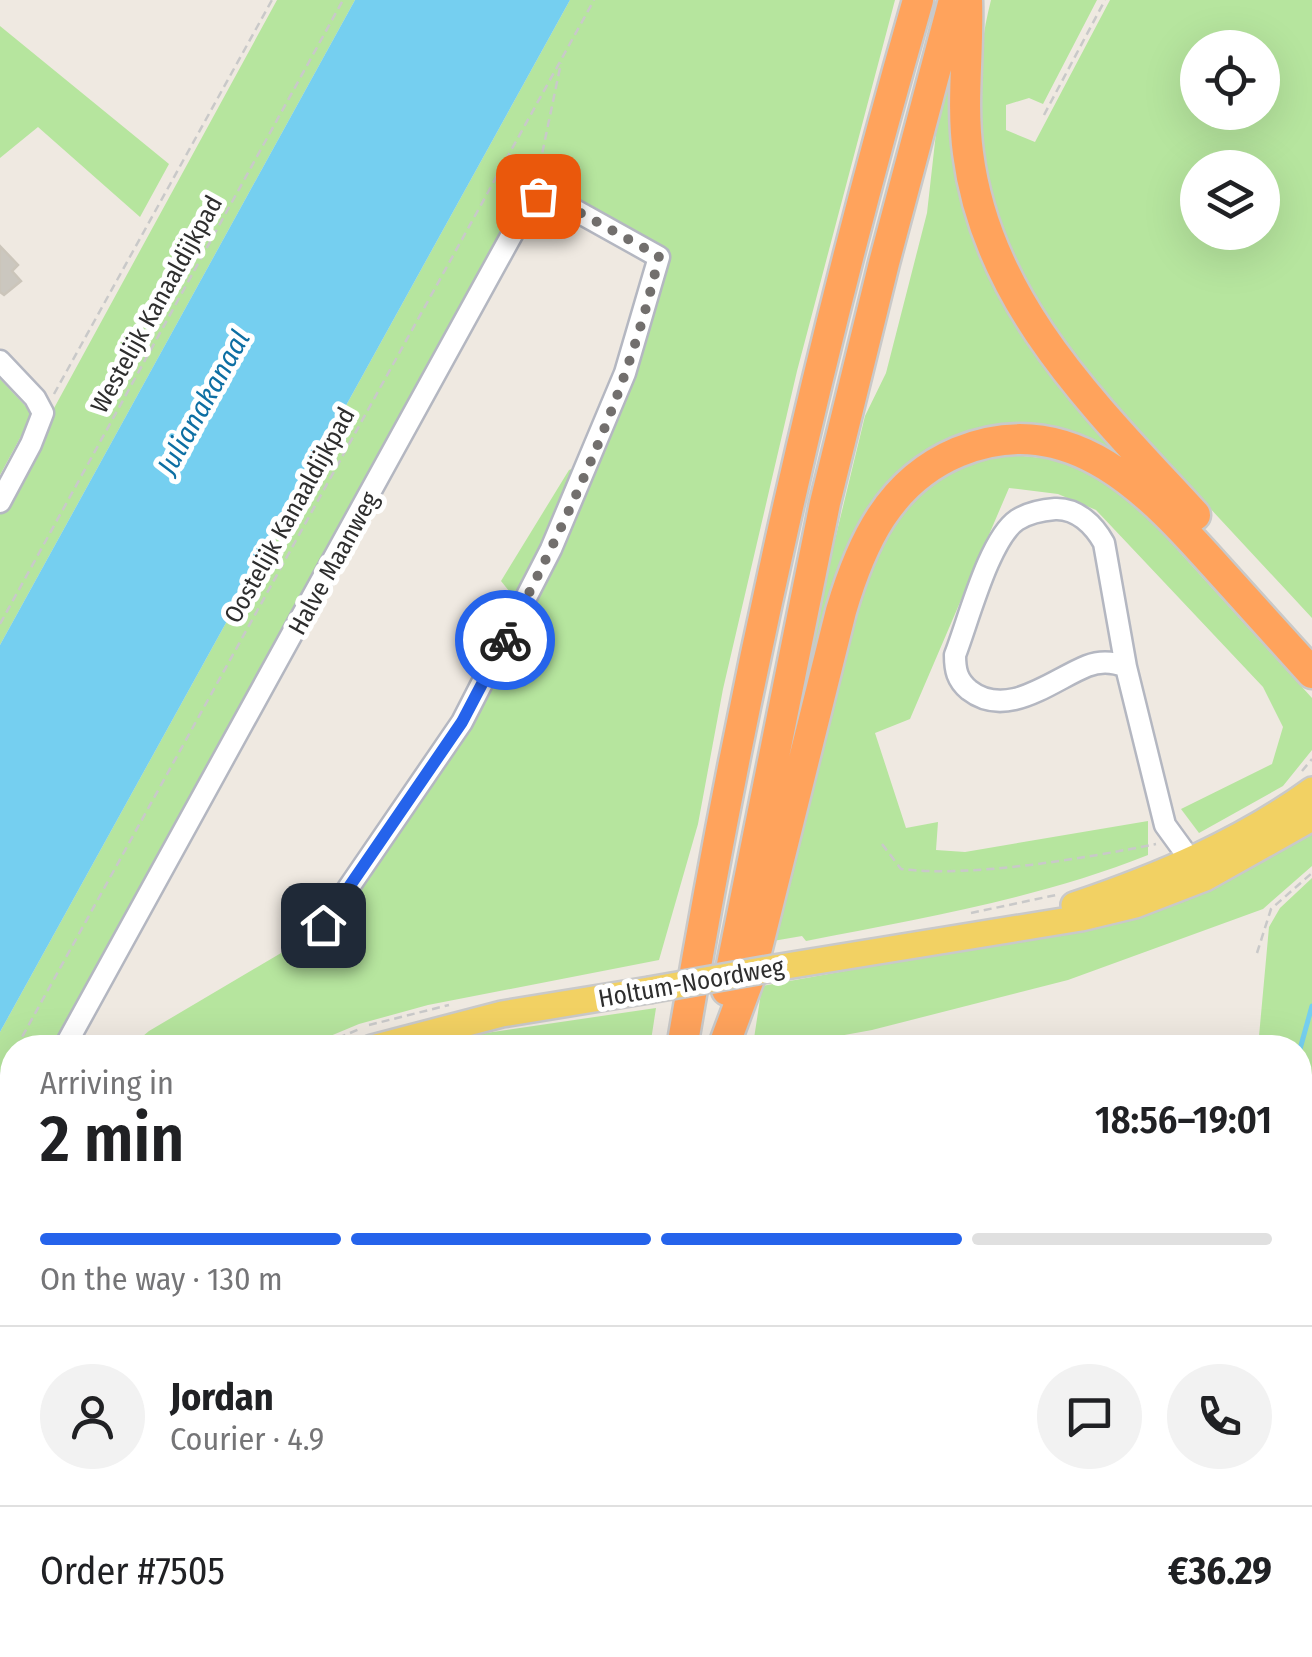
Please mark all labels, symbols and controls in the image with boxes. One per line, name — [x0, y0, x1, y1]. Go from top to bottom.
map controls — [1180, 30, 1280, 250]
button: locate — [1180, 30, 1280, 130]
button: layers — [1180, 150, 1280, 250]
pin — [496, 154, 581, 239]
icon: bag — [511, 169, 566, 224]
street label: Westelijk Kanaaldijkpad — [85, 191, 229, 418]
water label: Julianakanaal — [149, 324, 257, 482]
street label: Oostelijk Kanaaldijkpad — [218, 402, 362, 629]
street label: Halve Maanweg — [282, 487, 386, 640]
courier — [455, 590, 555, 690]
icon: bike — [478, 613, 533, 668]
pin — [281, 883, 366, 968]
icon: home — [296, 898, 351, 953]
street label: Holtum-Noordweg — [596, 952, 787, 1014]
text: Arriving in — [40, 1064, 174, 1102]
text: 18:56–19:01 — [1095, 1097, 1272, 1143]
text: 2 min — [40, 1100, 184, 1178]
text: On the way · 130 m — [40, 1260, 283, 1298]
button: person — [40, 1364, 145, 1469]
button: chat — [1037, 1364, 1142, 1469]
button: phone — [1167, 1364, 1272, 1469]
text: Jordan — [170, 1374, 274, 1420]
text: Courier · 4.9 — [170, 1420, 324, 1458]
text: Order #7505 — [40, 1548, 225, 1594]
text: €36.29 — [1168, 1548, 1272, 1594]

